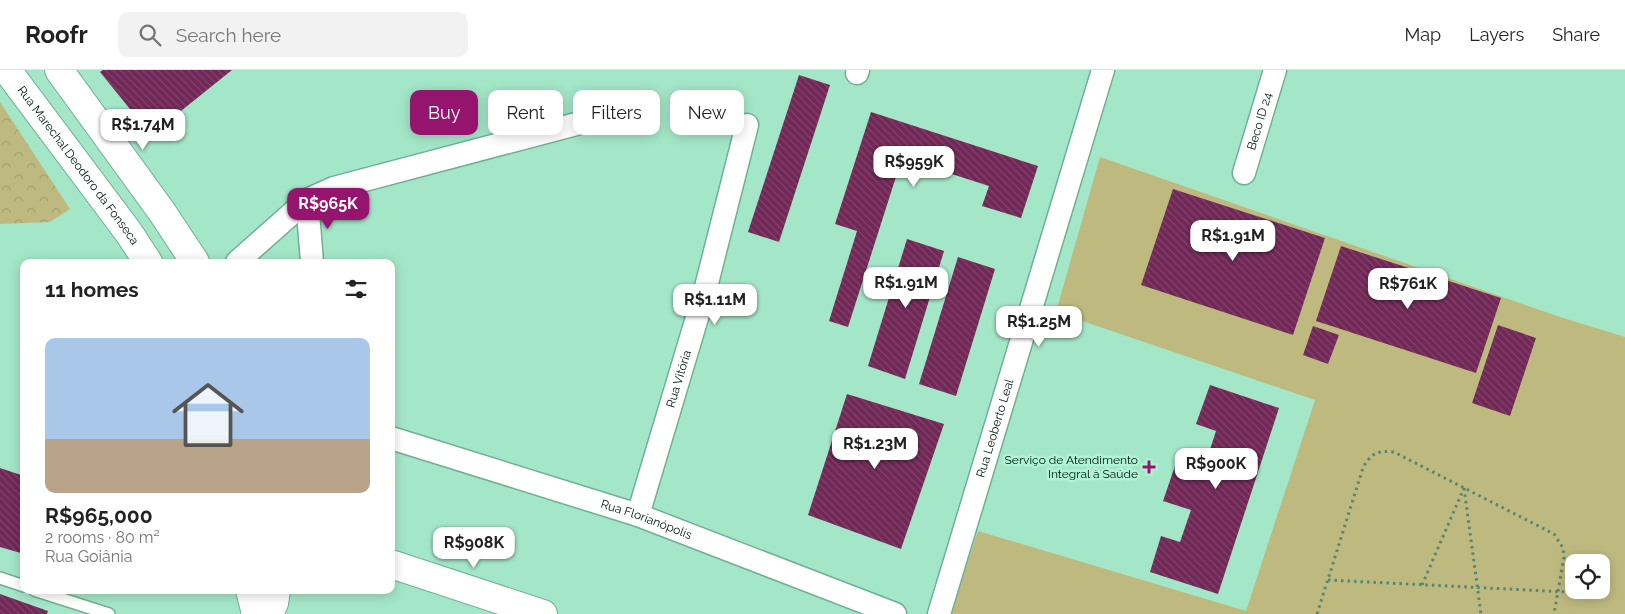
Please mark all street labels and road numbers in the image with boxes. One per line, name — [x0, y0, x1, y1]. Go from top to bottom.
street label: Rua Marechal Deodoro da Fonseca — [15, 83, 142, 247]
street label: Beco ID 24 — [1244, 90, 1275, 152]
street label: Rua Vitória — [663, 349, 694, 409]
street label: Rua Leoberto Leal — [974, 377, 1017, 479]
street label: Rua Florianópolis — [599, 497, 694, 542]

